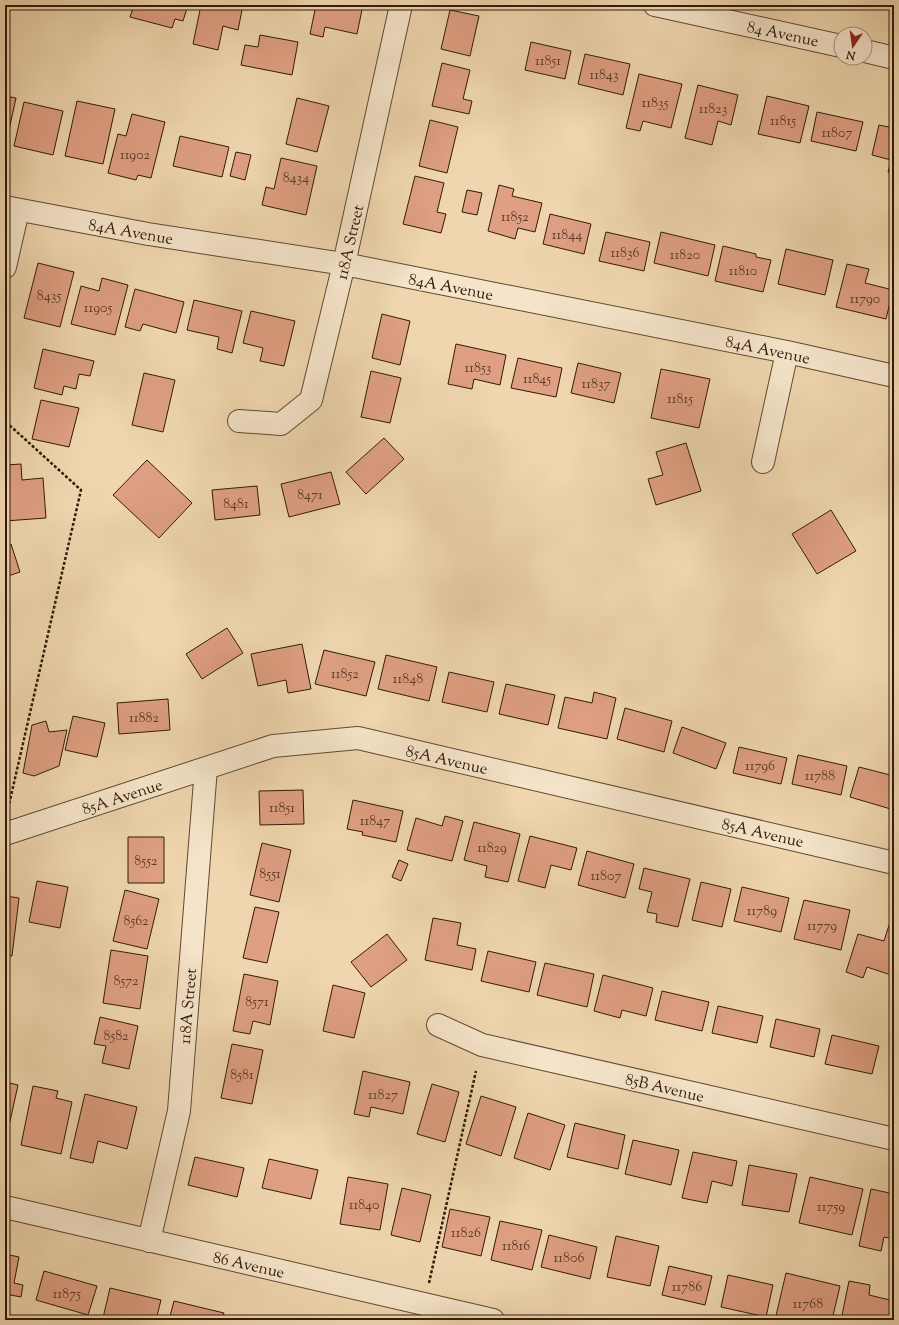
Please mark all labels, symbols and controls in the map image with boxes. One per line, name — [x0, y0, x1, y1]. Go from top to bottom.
street label: 84 Avenue — [744, 17, 820, 54]
north arrow — [833, 26, 873, 66]
text: N — [845, 46, 858, 64]
house number: 11851 — [535, 52, 561, 72]
house number: 11843 — [589, 66, 619, 86]
house number: 11835 — [642, 94, 669, 114]
house number: 11823 — [699, 100, 728, 120]
house number: 11815 — [770, 112, 796, 132]
house number: 11807 — [822, 124, 852, 144]
house number: 11902 — [120, 146, 150, 166]
house number: 8434 — [283, 169, 309, 189]
street label: 118A Street — [332, 202, 371, 282]
house number: 11852 — [501, 208, 529, 228]
street label: 84A Avenue — [86, 215, 175, 252]
house number: 11844 — [552, 226, 582, 246]
house number: 11836 — [610, 244, 640, 264]
house number: 11820 — [670, 246, 700, 266]
house number: 11810 — [729, 262, 757, 282]
street label: 84A Avenue — [406, 269, 495, 308]
house number: 8435 — [37, 287, 61, 307]
house number: 11790 — [850, 290, 880, 310]
house number: 11905 — [84, 299, 112, 319]
street label: 84A Avenue — [723, 331, 812, 372]
house number: 11853 — [465, 359, 492, 379]
house number: 11845 — [523, 370, 551, 390]
house number: 11837 — [581, 375, 611, 395]
house number: 11815 — [667, 390, 693, 410]
house number: 8471 — [297, 486, 323, 506]
house number: 8481 — [223, 495, 249, 515]
house number: 11852 — [331, 665, 359, 685]
house number: 11848 — [393, 670, 423, 690]
house number: 11882 — [129, 709, 159, 729]
street label: 85A Avenue — [403, 741, 490, 782]
house number: 11796 — [745, 757, 775, 777]
house number: 11788 — [805, 767, 835, 787]
street label: 85A Avenue — [80, 775, 166, 822]
house number: 11851 — [269, 799, 295, 819]
house number: 11847 — [360, 812, 390, 832]
street label: 85A Avenue — [719, 814, 806, 855]
house number: 11829 — [477, 839, 507, 859]
house number: 8552 — [134, 852, 158, 872]
house number: 8551 — [259, 865, 281, 885]
house number: 11807 — [591, 867, 621, 887]
house number: 11789 — [747, 902, 777, 922]
house number: 8562 — [123, 912, 149, 932]
house number: 11779 — [807, 917, 837, 937]
street label: 118A Street — [175, 967, 204, 1045]
house number: 8572 — [113, 972, 139, 992]
house number: 8571 — [245, 993, 269, 1013]
house number: 8582 — [103, 1027, 129, 1047]
house number: 8581 — [230, 1066, 254, 1086]
street label: 85B Avenue — [623, 1069, 706, 1110]
house number: 11827 — [368, 1086, 398, 1106]
house number: 11840 — [349, 1196, 379, 1216]
house number: 11759 — [817, 1198, 845, 1218]
house number: 11826 — [451, 1224, 481, 1244]
house number: 11816 — [502, 1237, 530, 1257]
street label: 86 Avenue — [210, 1247, 287, 1286]
house number: 11806 — [554, 1249, 584, 1269]
house number: 11786 — [672, 1278, 702, 1298]
house number: 11875 — [53, 1285, 81, 1305]
house number: 11768 — [793, 1295, 823, 1315]

